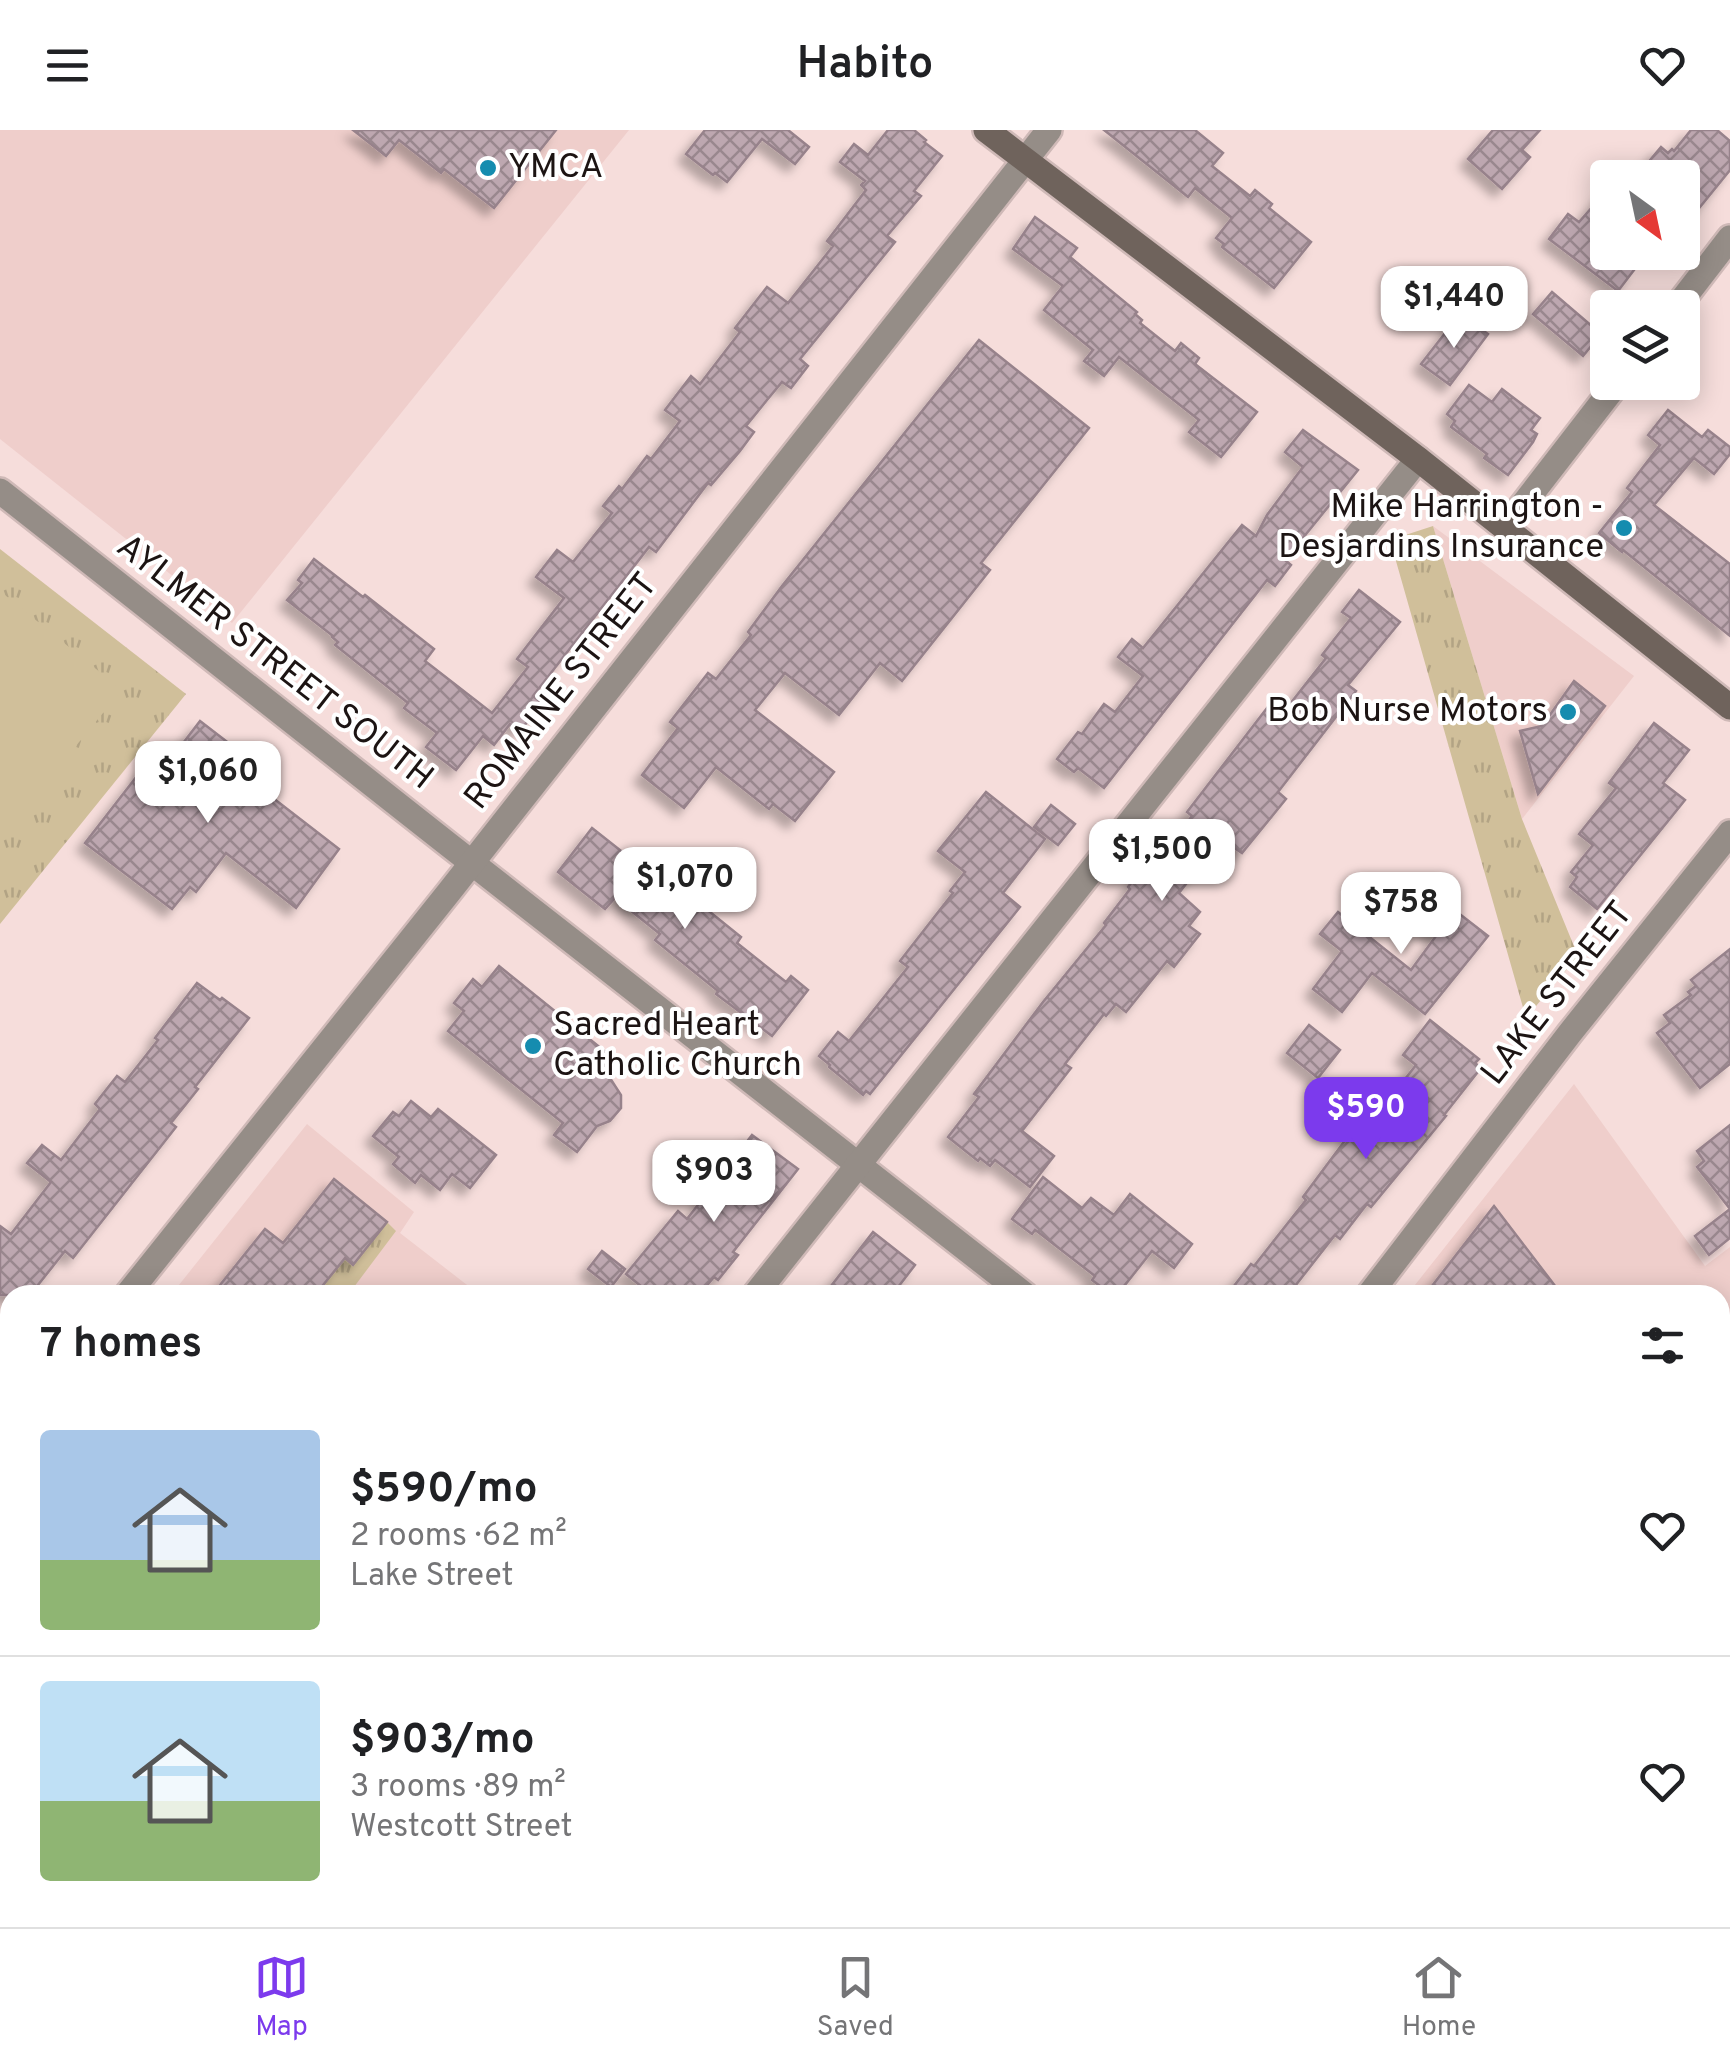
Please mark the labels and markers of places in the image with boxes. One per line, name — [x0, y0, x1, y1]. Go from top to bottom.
place label: YMCA — [508, 146, 604, 190]
marker: YMCA — [477, 157, 499, 179]
pin: $1,440 — [1373, 266, 1535, 351]
place label: Mike Harrington - Desjardins Insurance — [1278, 486, 1604, 570]
marker: Mike Harrington - Desjardins Insurance — [1613, 517, 1635, 539]
place label: Bob Nurse Motors — [1267, 690, 1548, 734]
marker: Bob Nurse Motors — [1557, 701, 1579, 723]
pin: $1,060 — [127, 741, 289, 826]
pin: $1,500 — [1081, 819, 1243, 904]
pin: $1,070 — [604, 847, 766, 932]
pin: $758 — [1342, 872, 1460, 957]
place label: Sacred Heart Catholic Church — [553, 1004, 802, 1088]
marker: Sacred Heart Catholic Church — [522, 1035, 544, 1057]
pin: $590 — [1307, 1077, 1425, 1162]
pin: $903 — [655, 1140, 773, 1225]

